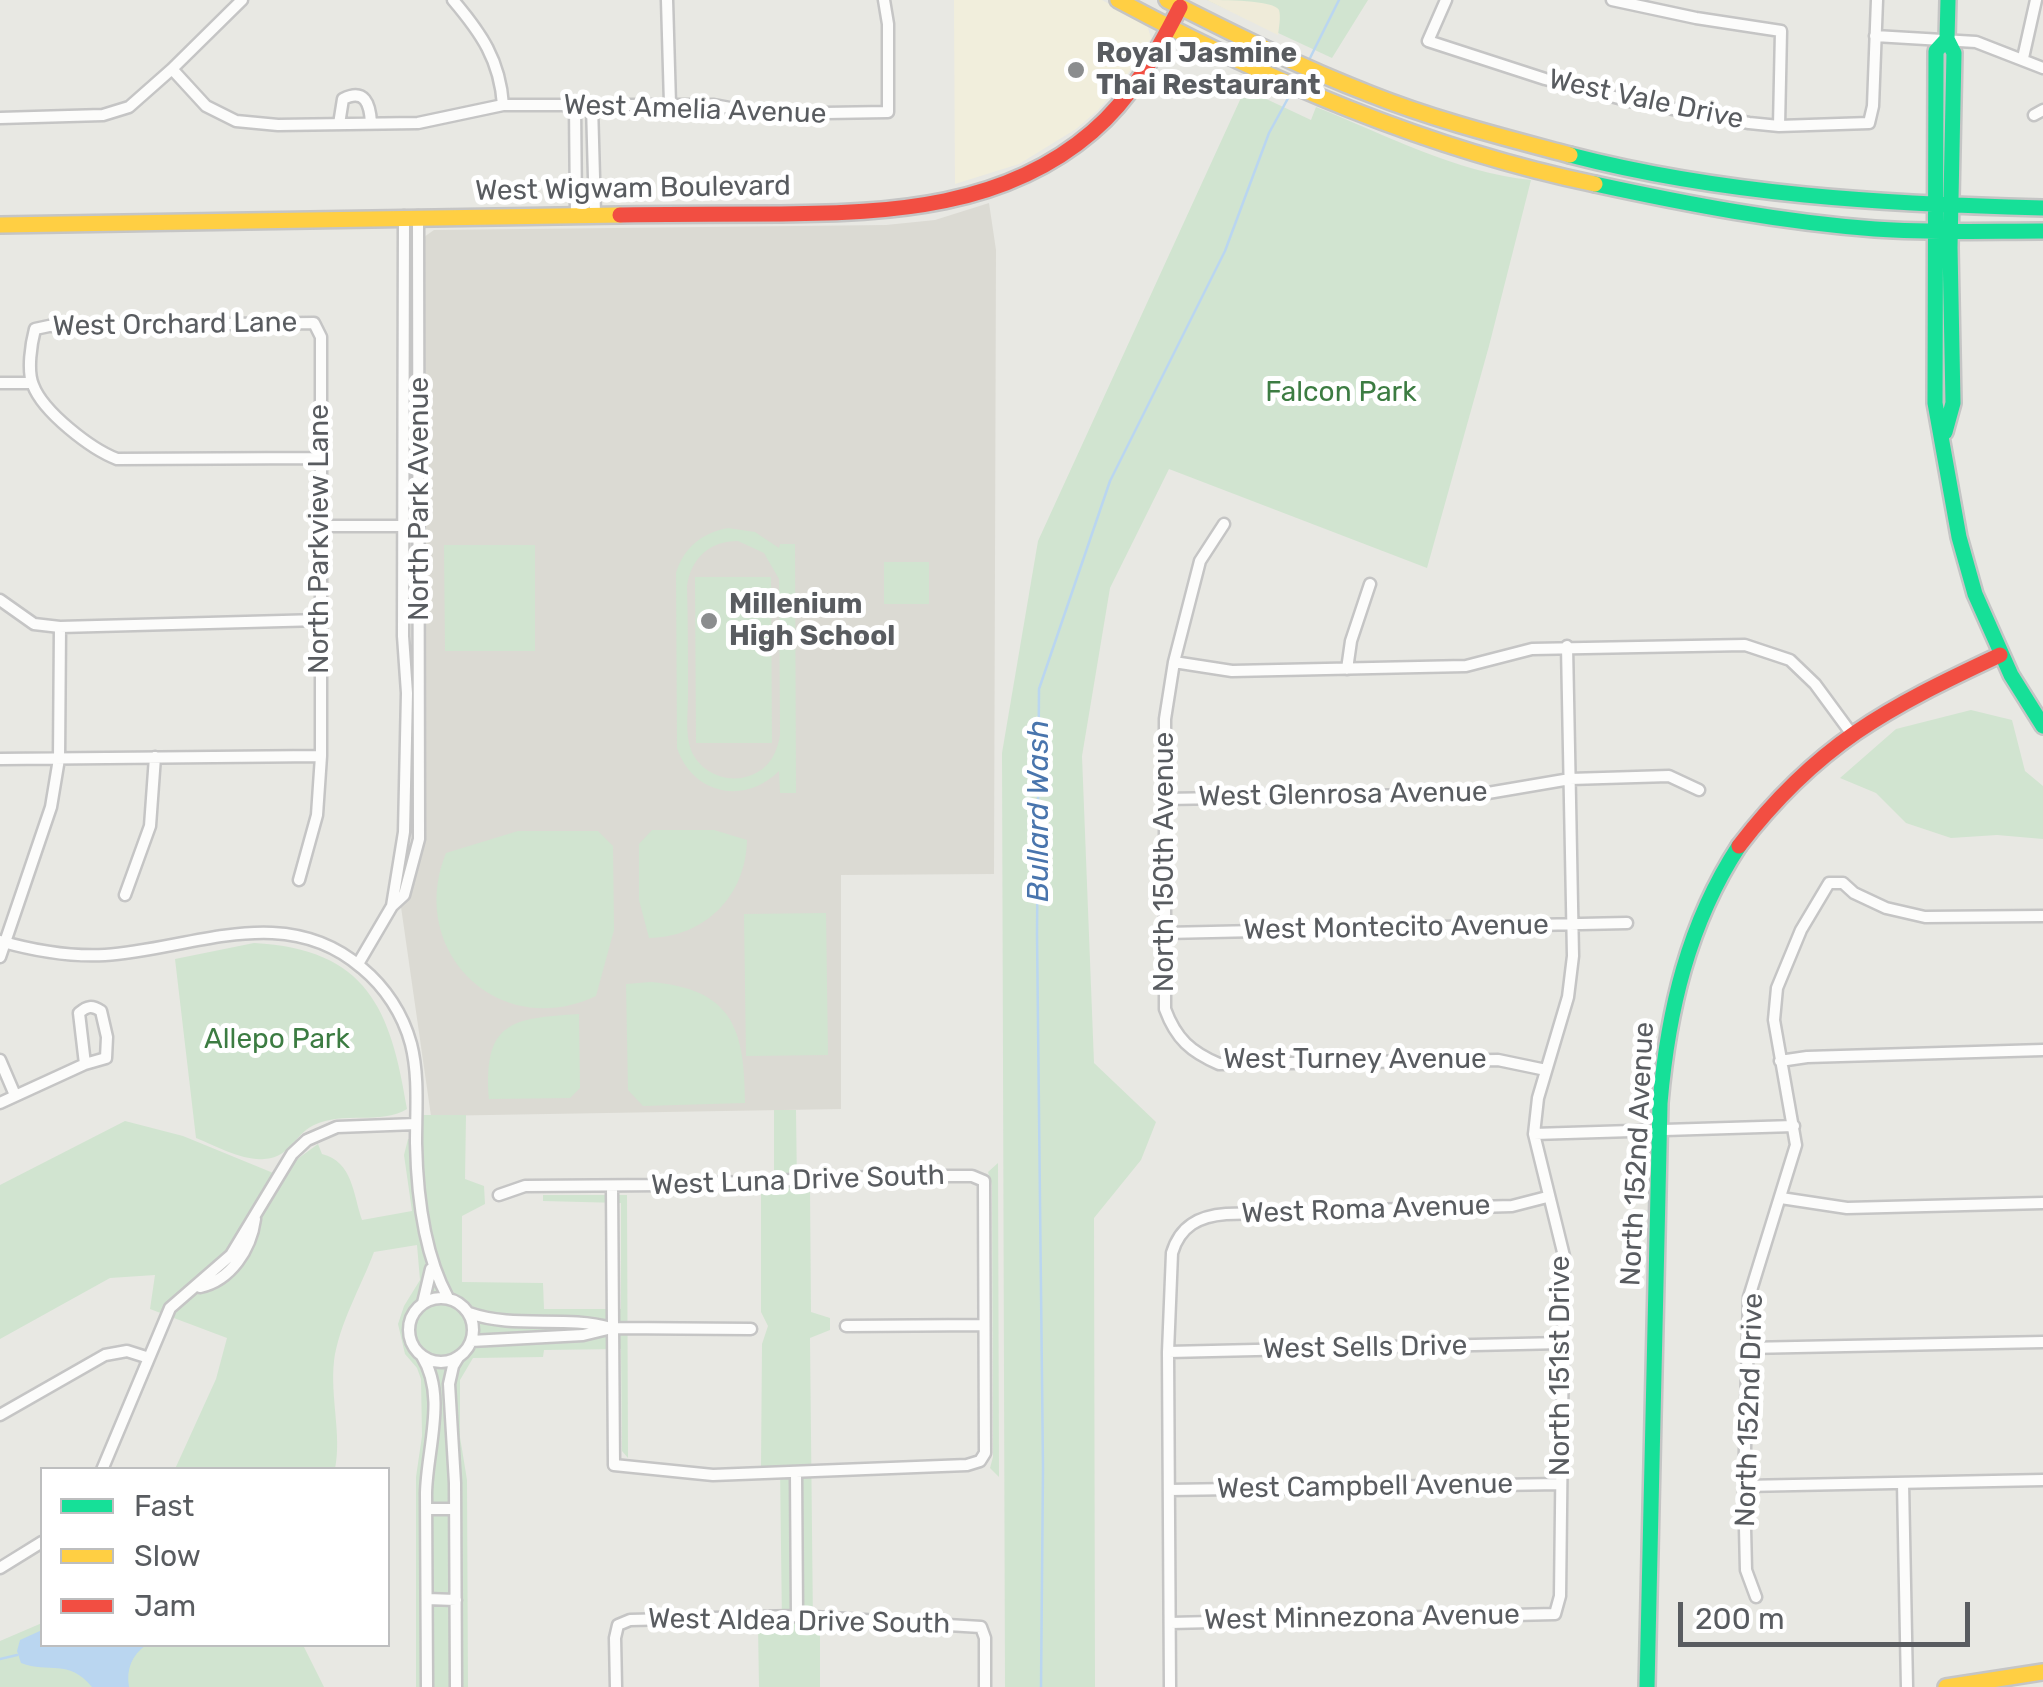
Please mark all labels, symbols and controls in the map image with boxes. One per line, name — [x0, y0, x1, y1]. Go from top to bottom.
place label: Royal Jasmine Thai Restaurant — [1096, 37, 1321, 103]
marker: Royal Jasmine Thai Restaurant — [1065, 59, 1087, 81]
street label: West Vale Drive — [1545, 63, 1747, 137]
street label: West Amelia Avenue — [563, 89, 827, 131]
street label: West Wigwam Boulevard — [475, 169, 791, 209]
street label: West Orchard Lane — [52, 306, 298, 344]
park label: Falcon Park — [1265, 376, 1417, 410]
street label: North Park Avenue — [403, 377, 437, 621]
street label: North Parkview Lane — [303, 404, 337, 674]
place label: Millenium High School — [729, 588, 895, 654]
marker: Millenium High School — [698, 610, 720, 632]
water label: Bullard Wash — [1021, 720, 1057, 902]
street label: North 150th Avenue — [1148, 732, 1182, 992]
street label: West Glenrosa Avenue — [1198, 776, 1488, 814]
street label: West Montecito Avenue — [1243, 909, 1549, 947]
street label: North 152nd Avenue — [1614, 1021, 1662, 1287]
park label: Allepo Park — [204, 1023, 350, 1057]
street label: West Turney Avenue — [1223, 1043, 1487, 1077]
street label: West Luna Drive South — [651, 1159, 945, 1203]
street label: West Roma Avenue — [1241, 1189, 1491, 1231]
street label: North 151st Drive — [1544, 1256, 1578, 1476]
street label: North 152nd Drive — [1729, 1293, 1771, 1527]
street label: West Sells Drive — [1262, 1329, 1468, 1367]
legend — [40, 1467, 390, 1647]
street label: West Campbell Avenue — [1217, 1468, 1513, 1506]
text: Fast — [134, 1488, 194, 1524]
text: Slow — [134, 1538, 201, 1574]
scale bar — [1683, 1582, 1976, 1644]
text: Jam — [134, 1588, 196, 1624]
street label: West Minnezona Avenue — [1204, 1598, 1520, 1638]
text: 200 m — [1695, 1601, 1785, 1637]
street label: West Aldea Drive South — [648, 1603, 950, 1641]

